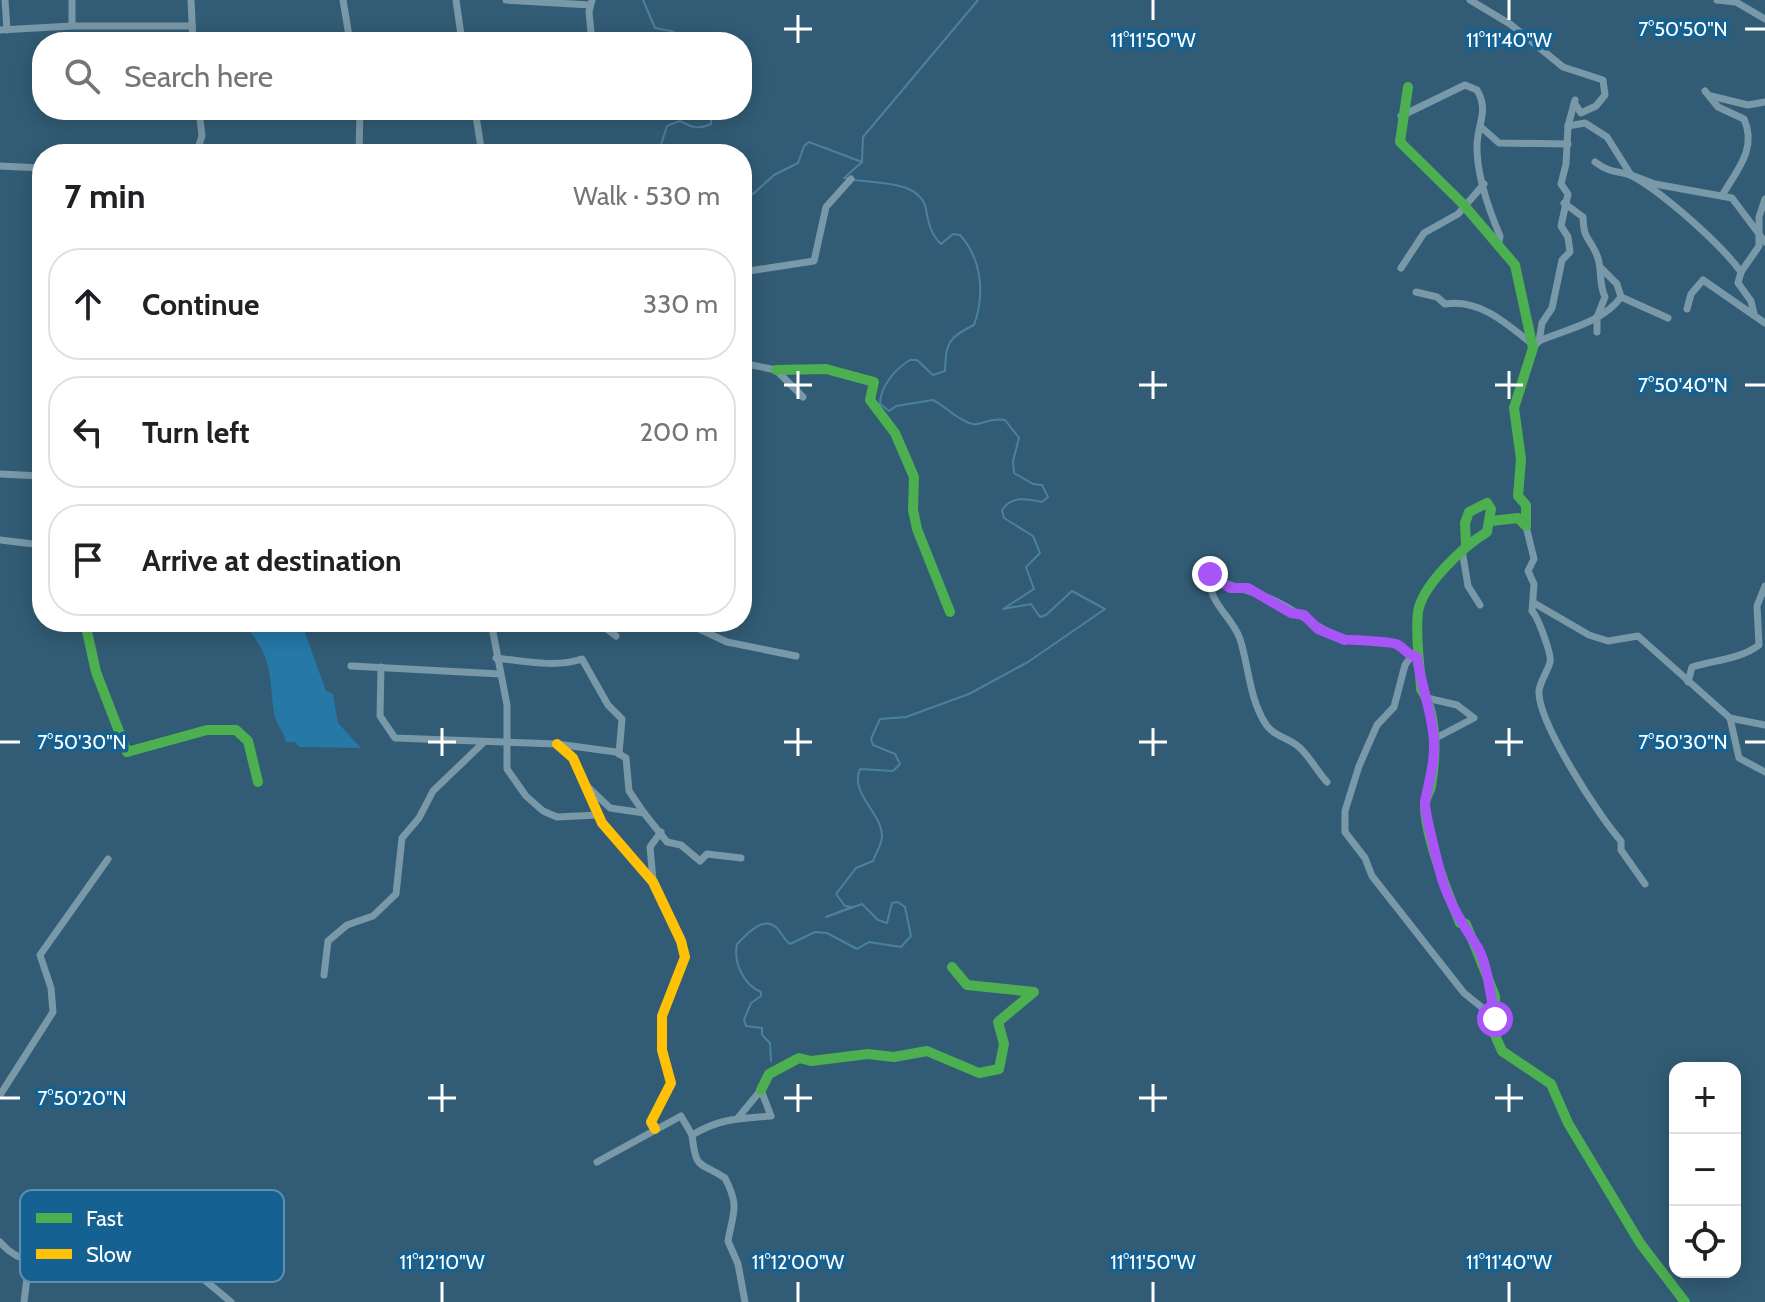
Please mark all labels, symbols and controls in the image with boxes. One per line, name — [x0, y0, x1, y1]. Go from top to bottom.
text: 7°50'50"N — [1638, 17, 1728, 41]
text: 11°11'50"W — [1110, 28, 1196, 52]
text: 11°11'40"W — [1466, 28, 1552, 52]
search box — [32, 32, 752, 120]
icon: search — [60, 54, 104, 98]
text: Search here — [124, 58, 273, 95]
text: 7 min — [64, 175, 145, 217]
text: Walk · 530 m — [573, 180, 720, 212]
icon: ahead — [66, 282, 110, 326]
text: Continue — [142, 286, 259, 323]
text: 330 m — [643, 288, 718, 320]
text: 7°50'40"N — [1638, 373, 1728, 397]
icon: left — [66, 410, 110, 454]
text: Turn left — [142, 414, 250, 451]
text: 200 m — [639, 416, 718, 448]
icon: arrive — [66, 538, 110, 582]
text: Arrive at destination — [142, 542, 402, 579]
route end — [1192, 556, 1228, 592]
text: 7°50'30"N — [37, 730, 127, 754]
text: 7°50'30"N — [1638, 730, 1728, 754]
route start — [1477, 1001, 1513, 1037]
map controls — [1669, 1062, 1741, 1278]
button: + — [1669, 1062, 1741, 1134]
text: 7°50'20"N — [37, 1086, 127, 1110]
button: − — [1669, 1134, 1741, 1206]
legend — [20, 1190, 284, 1282]
text: Fast — [86, 1205, 124, 1232]
button: locate — [1669, 1206, 1741, 1278]
text: Slow — [86, 1241, 132, 1268]
text: 11°12'10"W — [399, 1250, 485, 1274]
text: 11°12'00"W — [752, 1250, 844, 1274]
text: 11°11'50"W — [1110, 1250, 1196, 1274]
text: 11°11'40"W — [1466, 1250, 1552, 1274]

